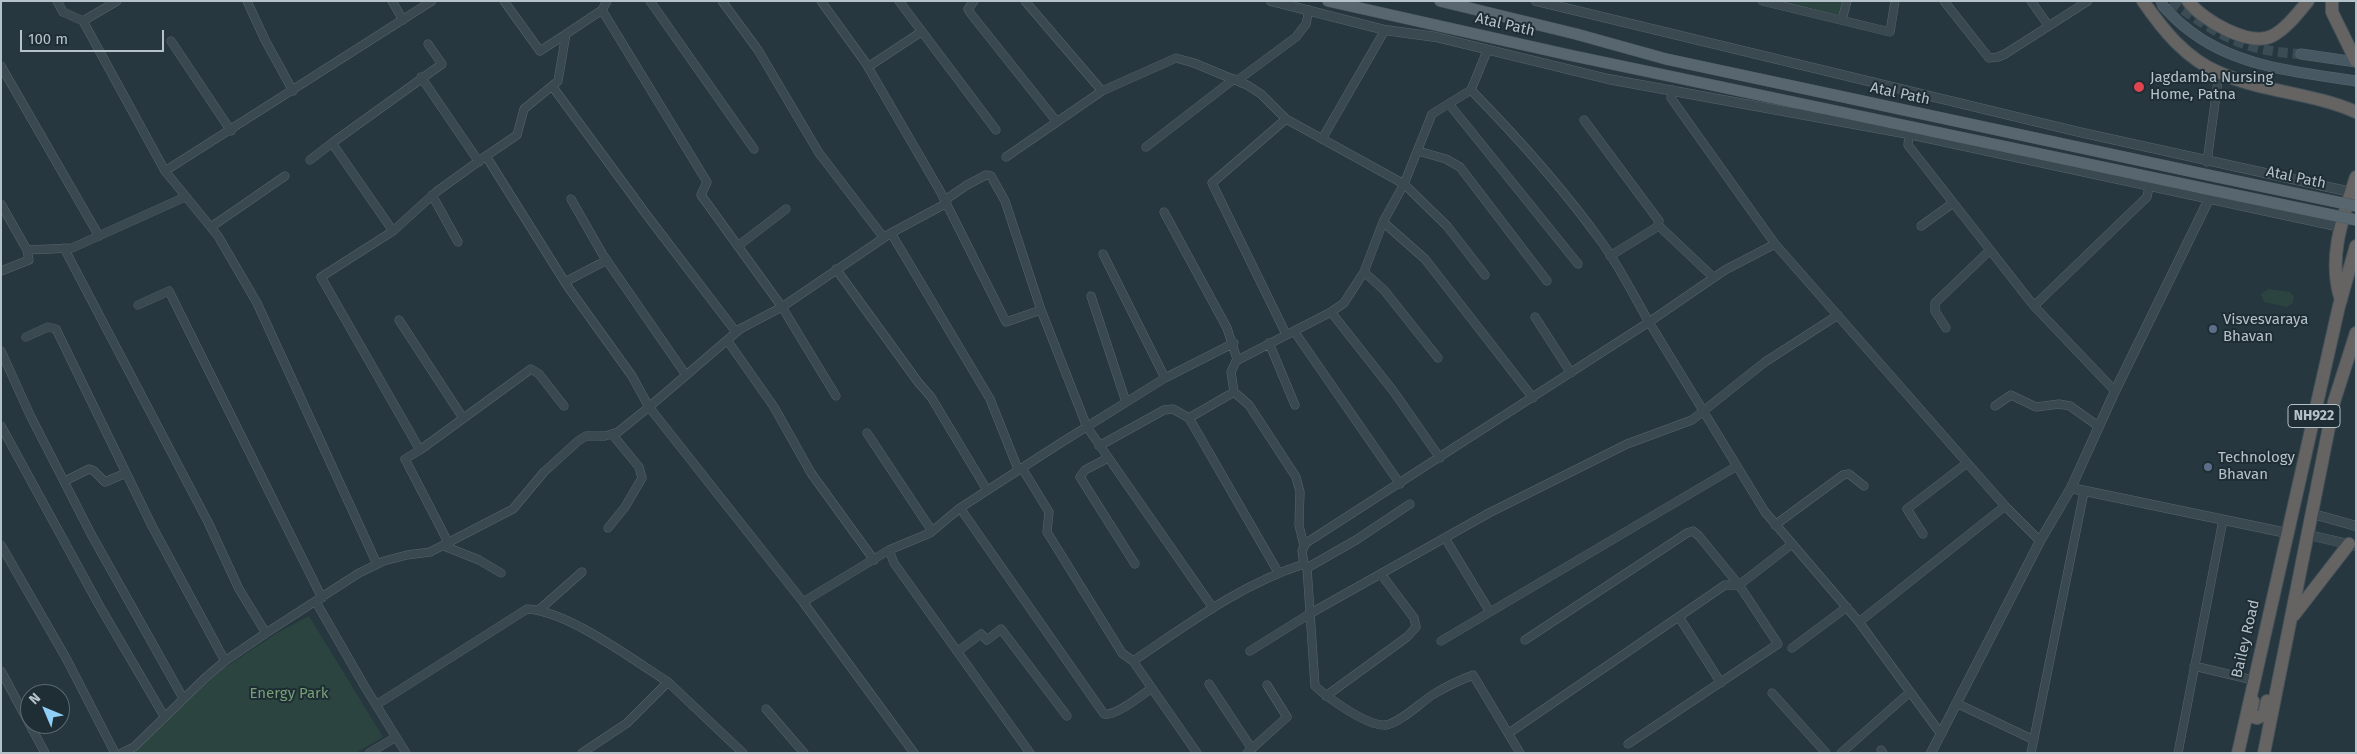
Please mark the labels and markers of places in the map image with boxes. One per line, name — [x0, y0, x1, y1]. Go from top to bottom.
place label: Jagdamba Nursing Home, Patna — [2150, 69, 2273, 104]
marker: Jagdamba Nursing Home, Patna — [2132, 80, 2146, 94]
place label: Visvesvaraya Bhavan — [2223, 311, 2308, 346]
marker: Visvesvaraya Bhavan — [2207, 323, 2219, 335]
place label: Technology Bhavan — [2218, 449, 2295, 484]
marker: Technology Bhavan — [2202, 461, 2214, 473]

